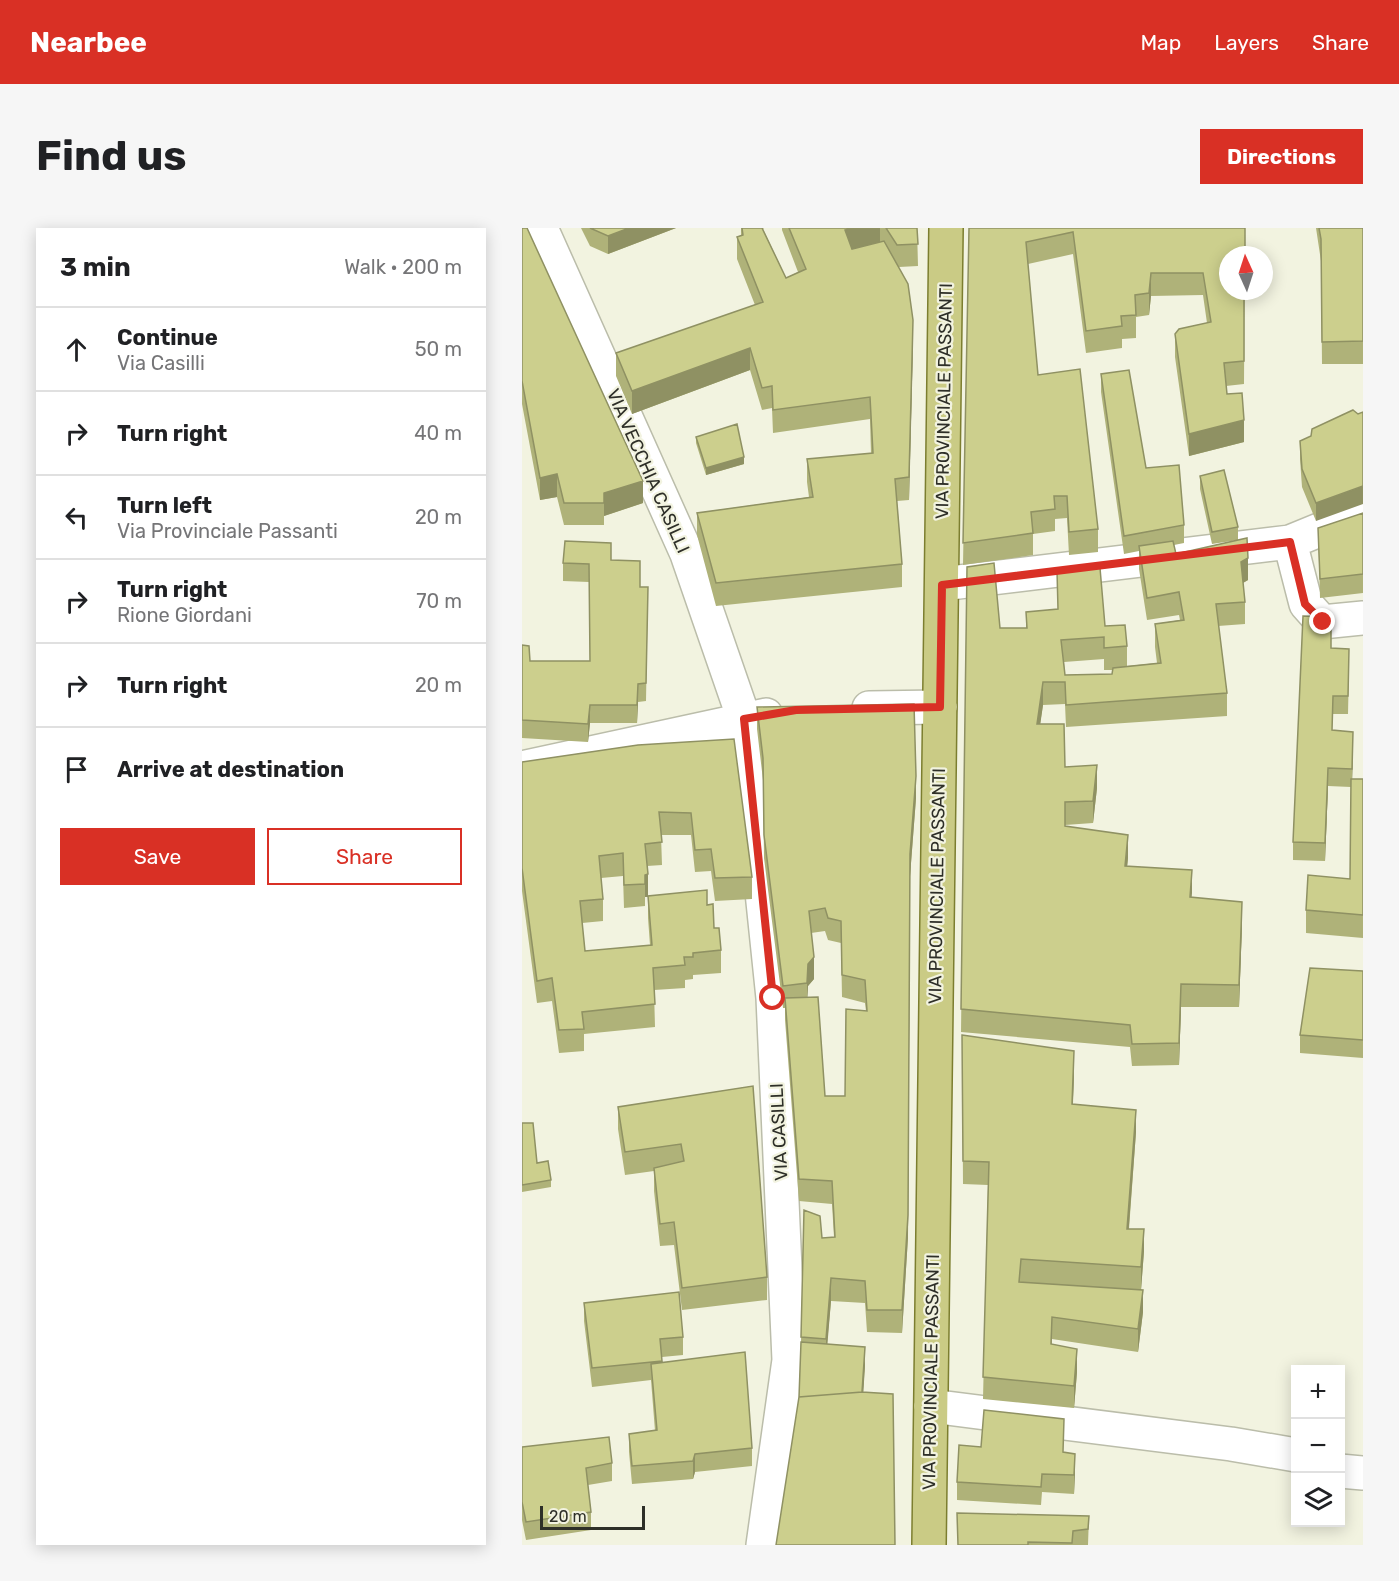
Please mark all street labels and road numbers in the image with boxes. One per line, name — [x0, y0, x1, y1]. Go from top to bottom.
street label: VIA PROVINCIALE PASSANTI — [931, 283, 957, 519]
street label: VIA VECCHIA CASILLI — [602, 385, 694, 557]
street label: VIA PROVINCIALE PASSANTI — [924, 768, 950, 1004]
street label: VIA CASILLI — [765, 1083, 793, 1181]
street label: VIA PROVINCIALE PASSANTI — [918, 1254, 944, 1490]

